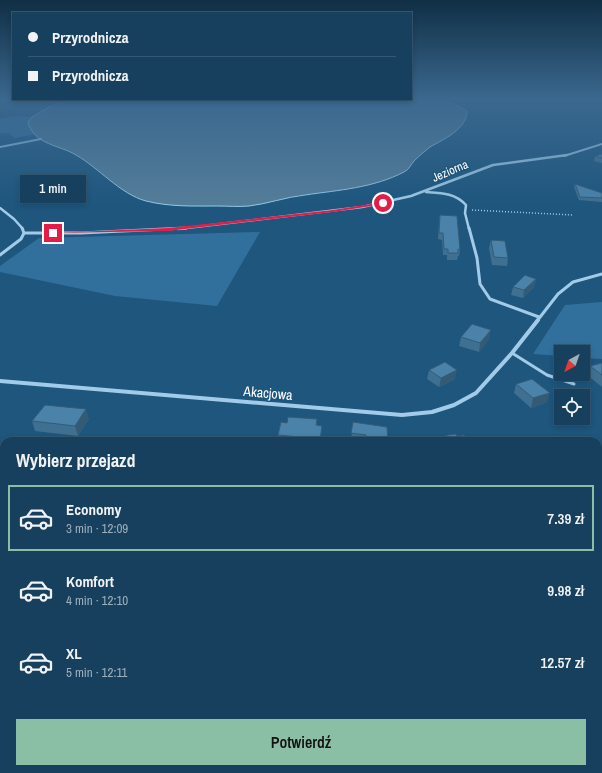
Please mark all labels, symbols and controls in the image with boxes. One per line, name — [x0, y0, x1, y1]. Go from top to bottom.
text: Przyrodnicza — [52, 27, 129, 48]
text: Przyrodnicza — [52, 65, 129, 86]
street label: Jeziorna — [429, 156, 471, 186]
callout: 1 min — [20, 175, 86, 203]
text: 1 min — [39, 180, 67, 197]
route start — [374, 194, 392, 212]
route end — [44, 224, 62, 242]
north arrow — [554, 345, 590, 381]
map controls — [554, 345, 590, 425]
street label: Akacjowa — [242, 382, 294, 404]
button: locate — [554, 389, 590, 425]
text: Wybierz przejazd — [16, 448, 136, 473]
text: Economy — [66, 499, 121, 520]
icon: car — [18, 500, 54, 536]
text: 7.39 zł — [547, 508, 584, 529]
text: 3 min · 12:09 — [66, 520, 128, 537]
text: Komfort — [66, 571, 114, 592]
icon: car — [18, 572, 54, 608]
text: 9.98 zł — [547, 580, 584, 601]
text: 4 min · 12:10 — [66, 592, 128, 609]
text: XL — [66, 643, 82, 664]
icon: car — [18, 644, 54, 680]
text: 12.57 zł — [540, 652, 584, 673]
text: 5 min · 12:11 — [66, 664, 127, 681]
button: Potwierdź — [16, 719, 586, 765]

